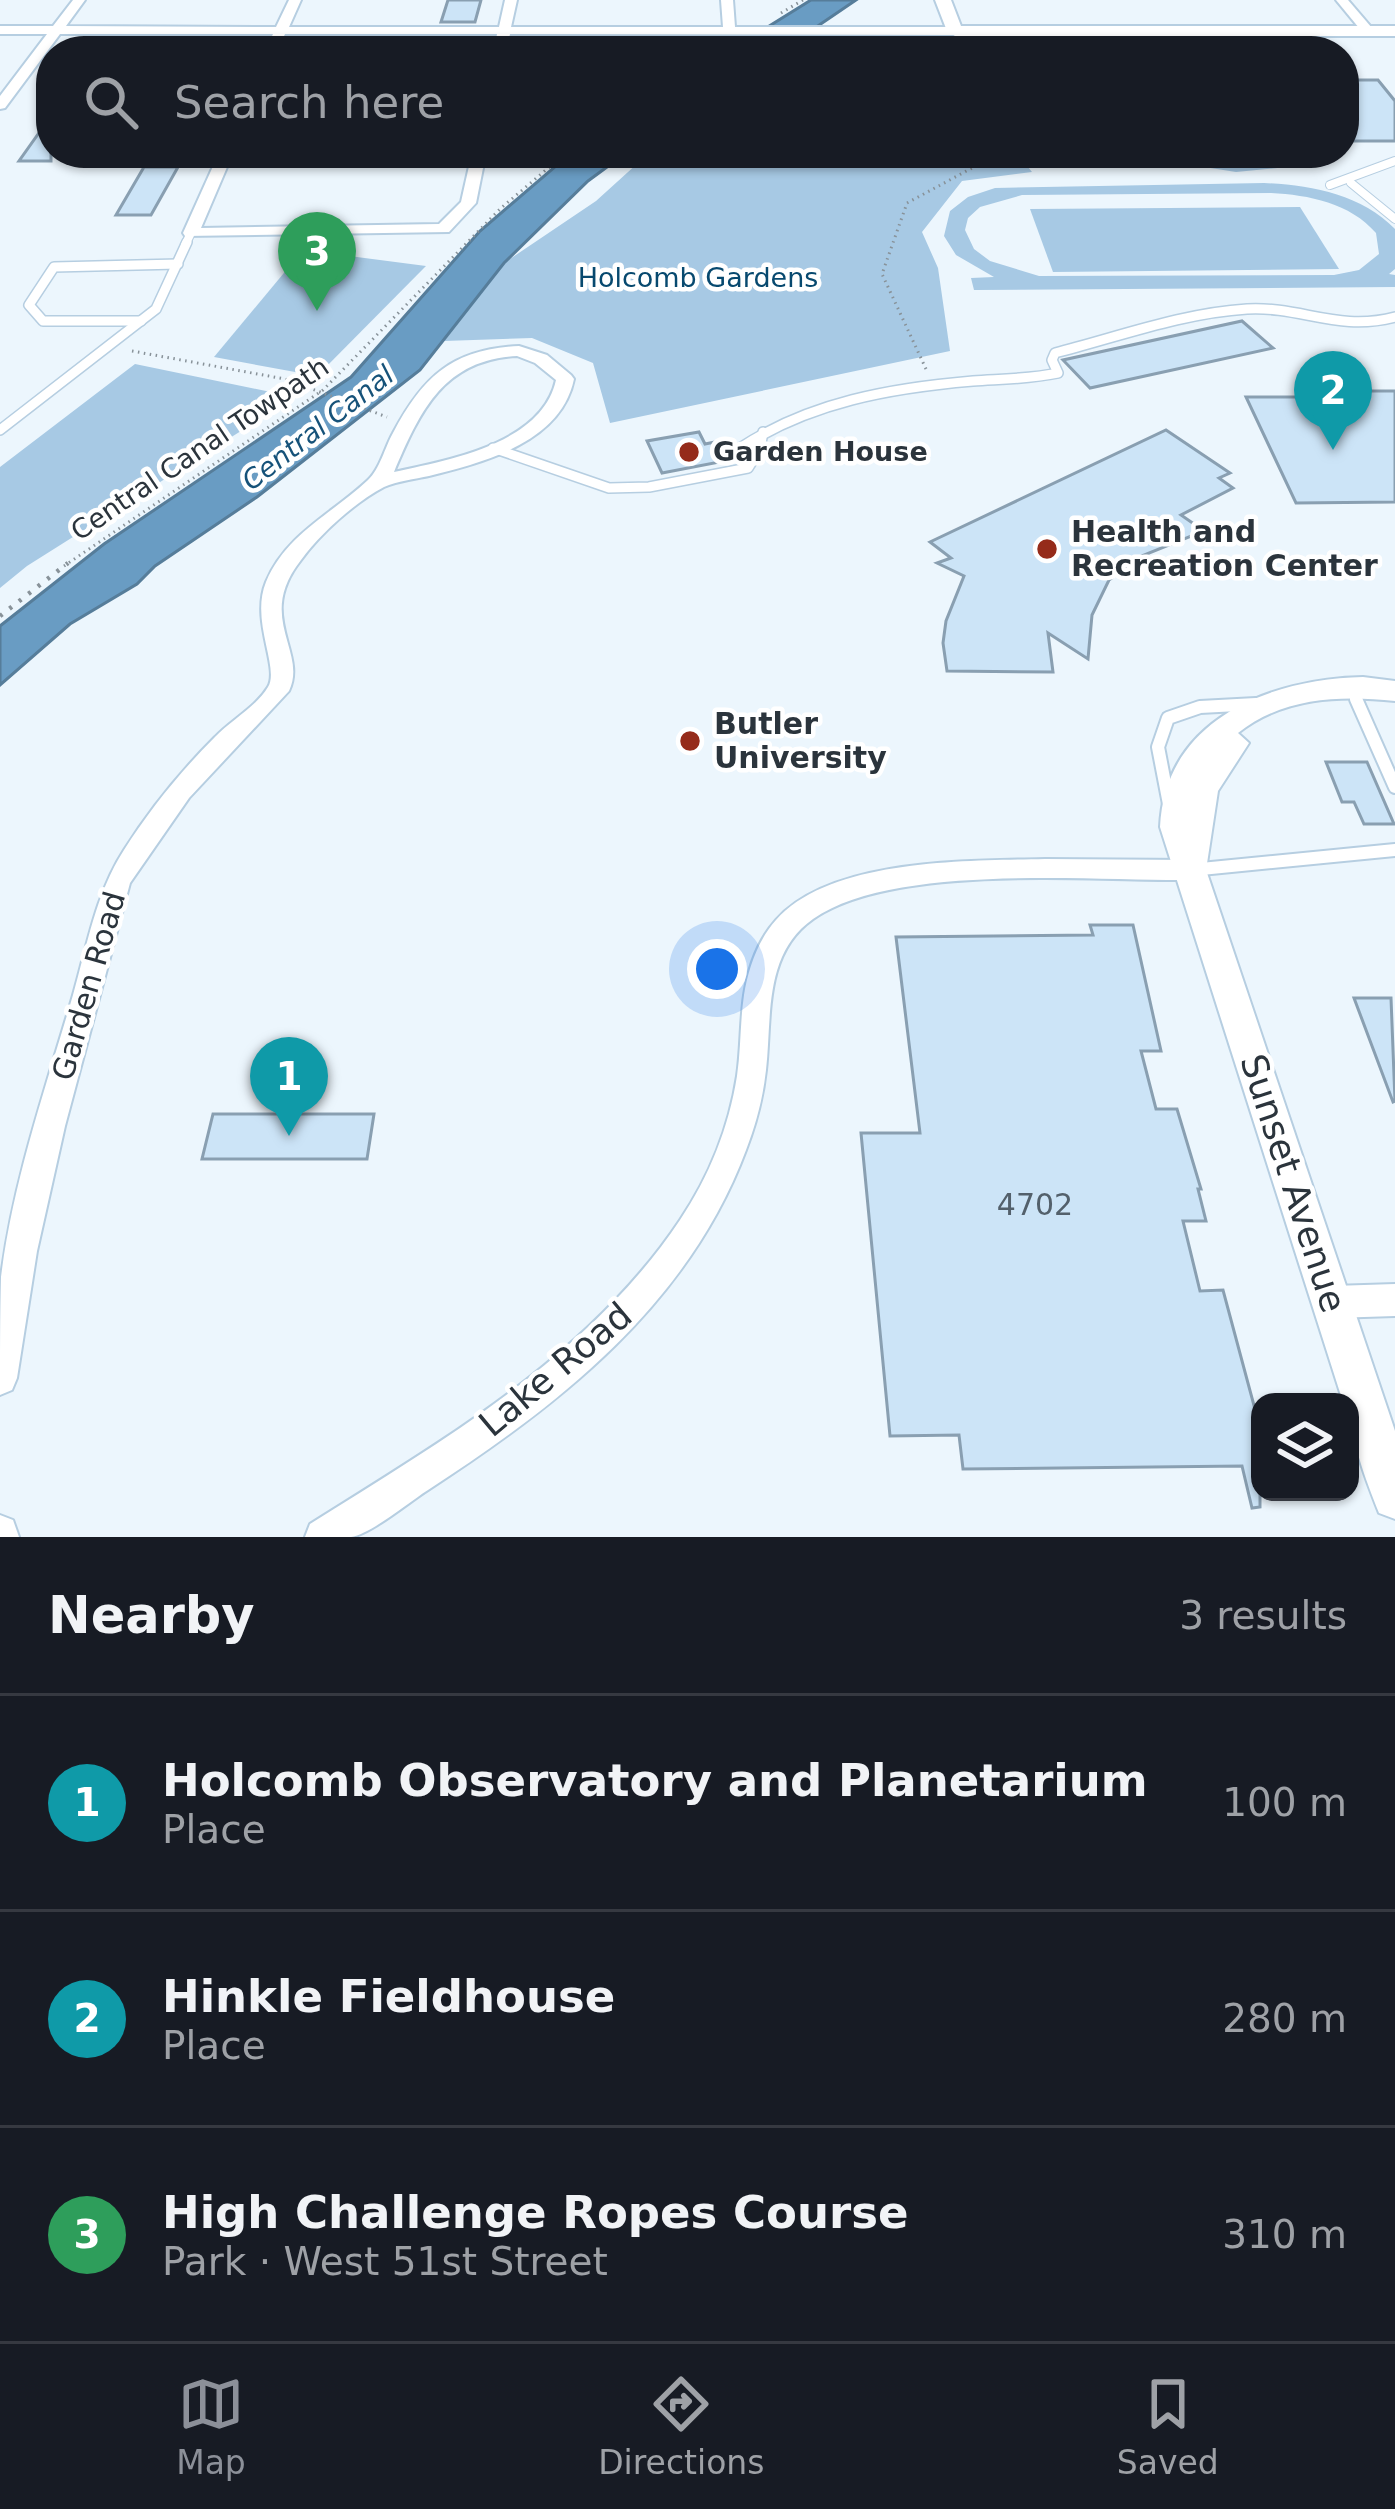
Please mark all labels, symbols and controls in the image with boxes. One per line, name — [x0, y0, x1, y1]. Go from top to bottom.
search box — [36, 36, 1359, 168]
icon: search — [78, 69, 144, 135]
text: Search here — [174, 76, 444, 129]
pin: 3 — [278, 212, 356, 311]
park label: Holcomb Gardens — [578, 262, 818, 293]
street label: Central Canal Towpath — [65, 351, 334, 546]
pin: 2 — [1294, 351, 1372, 450]
water label: Central Canal — [236, 359, 400, 496]
place label: Garden House — [713, 436, 928, 467]
marker: Garden House — [676, 439, 702, 465]
place label: Health and Recreation Center — [1071, 514, 1378, 583]
marker: Health and Recreation Center — [1034, 536, 1060, 562]
place label: Butler University — [714, 706, 887, 775]
marker: Butler University — [677, 728, 703, 754]
street label: Garden Road — [45, 887, 132, 1084]
your location — [687, 939, 747, 999]
pin: 1 — [250, 1037, 328, 1136]
street label: Sunset Avenue — [1233, 1049, 1355, 1317]
house number: 4702 — [997, 1187, 1073, 1222]
street label: Lake Road — [471, 1294, 640, 1445]
map controls — [1251, 1393, 1359, 1501]
button: layers — [1251, 1393, 1359, 1501]
text: Nearby — [48, 1586, 255, 1645]
text: 3 results — [1179, 1593, 1347, 1638]
text: Holcomb Observatory and Planetarium — [162, 1754, 1148, 1807]
text: 1 — [73, 1780, 101, 1825]
text: 100 m — [1222, 1780, 1347, 1825]
text: Place — [162, 1807, 266, 1852]
text: Hinkle Fieldhouse — [162, 1970, 615, 2023]
text: 2 — [73, 1996, 101, 2041]
text: 280 m — [1222, 1996, 1347, 2041]
text: Place — [162, 2023, 266, 2068]
text: High Challenge Ropes Course — [162, 2186, 908, 2239]
text: 3 — [73, 2212, 101, 2257]
text: 310 m — [1222, 2212, 1347, 2257]
text: Park · West 51st Street — [162, 2239, 608, 2284]
tab: Map — [176, 2371, 246, 2482]
tab: Directions — [598, 2371, 764, 2482]
tab: Saved — [1117, 2371, 1219, 2482]

